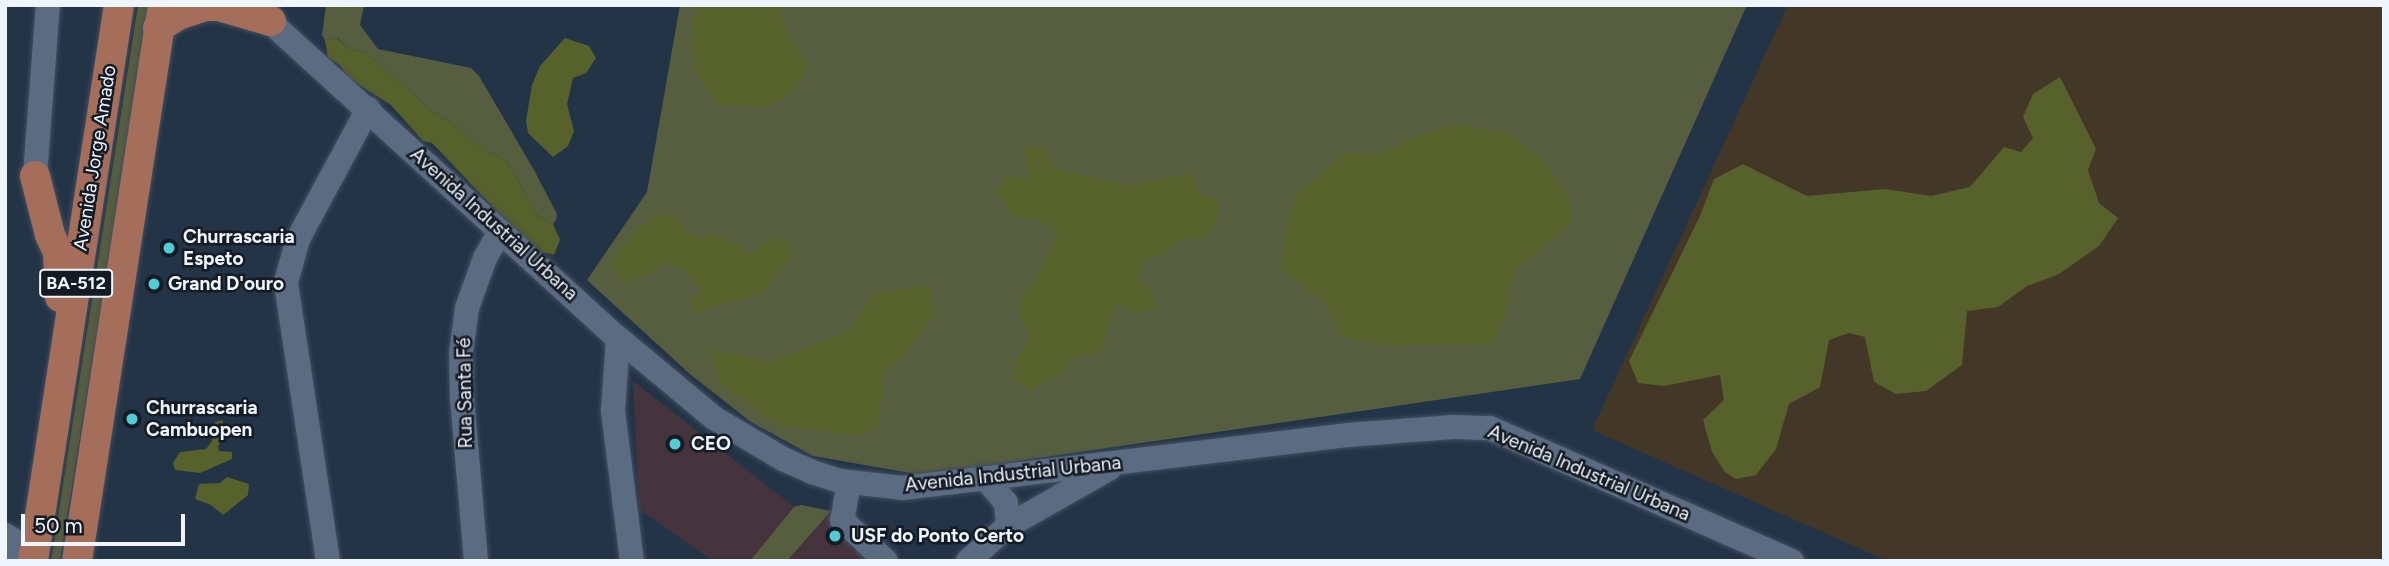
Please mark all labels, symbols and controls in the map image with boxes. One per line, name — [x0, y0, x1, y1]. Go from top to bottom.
street label: Avenida Jorge Amado — [69, 64, 121, 252]
street label: Avenida Industrial Urbana — [406, 143, 582, 305]
place label: Churrascaria Espeto — [183, 226, 295, 270]
marker: Churrascaria Espeto — [161, 240, 177, 256]
road number: BA-512 — [38, 268, 114, 298]
place label: Grand D'ouro — [168, 273, 284, 295]
marker: Grand D'ouro — [146, 276, 162, 292]
street label: Rua Santa Fé — [453, 337, 477, 449]
place label: Churrascaria Cambuopen — [146, 397, 258, 441]
marker: Churrascaria Cambuopen — [124, 411, 140, 427]
street label: Avenida Industrial Urbana — [1485, 420, 1693, 526]
place label: CEO — [691, 433, 731, 455]
marker: CEO — [665, 434, 685, 454]
street label: Avenida Industrial Urbana — [904, 451, 1122, 497]
scale bar — [24, 500, 189, 544]
text: 50 m — [34, 513, 83, 538]
place label: USF do Ponto Certo — [851, 525, 1024, 547]
marker: USF do Ponto Certo — [825, 526, 845, 546]

